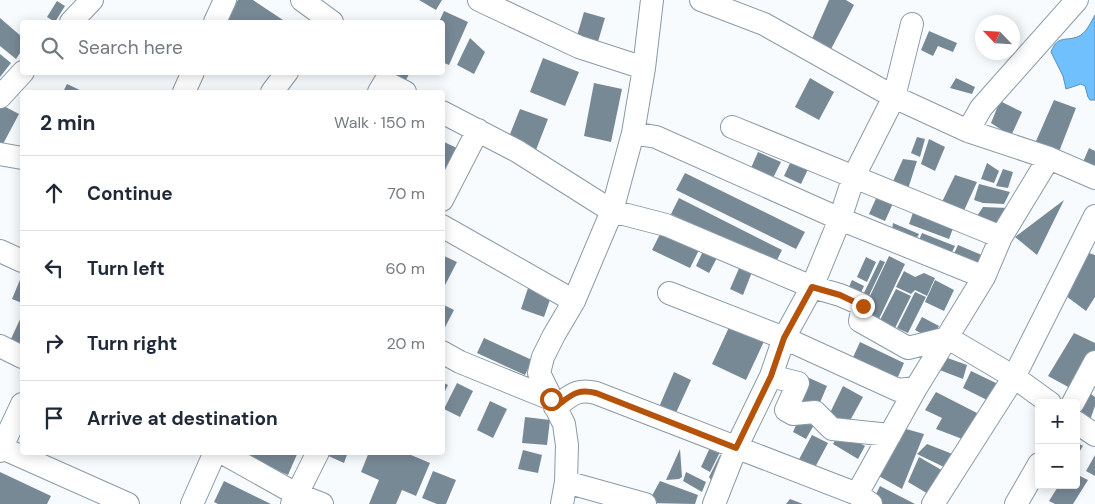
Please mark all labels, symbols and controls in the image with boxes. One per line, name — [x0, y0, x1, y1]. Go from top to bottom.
north arrow — [975, 15, 1020, 60]
search box — [20, 20, 445, 75]
icon: search — [38, 34, 66, 62]
text: Search here — [78, 35, 183, 60]
text: 2 min — [40, 109, 96, 137]
text: Walk · 150 m — [334, 112, 425, 133]
icon: ahead — [40, 179, 68, 207]
text: Continue — [87, 181, 173, 206]
text: 70 m — [387, 183, 425, 204]
icon: left — [40, 254, 68, 282]
text: Turn left — [87, 256, 165, 281]
text: 60 m — [385, 258, 425, 279]
route end — [852, 295, 875, 318]
icon: right — [40, 329, 68, 357]
text: Turn right — [87, 331, 177, 356]
text: 20 m — [386, 333, 425, 354]
route start — [540, 388, 563, 411]
map controls — [1035, 399, 1080, 489]
button: + — [1035, 399, 1080, 444]
icon: arrive — [40, 404, 68, 432]
text: Arrive at destination — [87, 406, 278, 431]
button: − — [1035, 444, 1080, 489]

